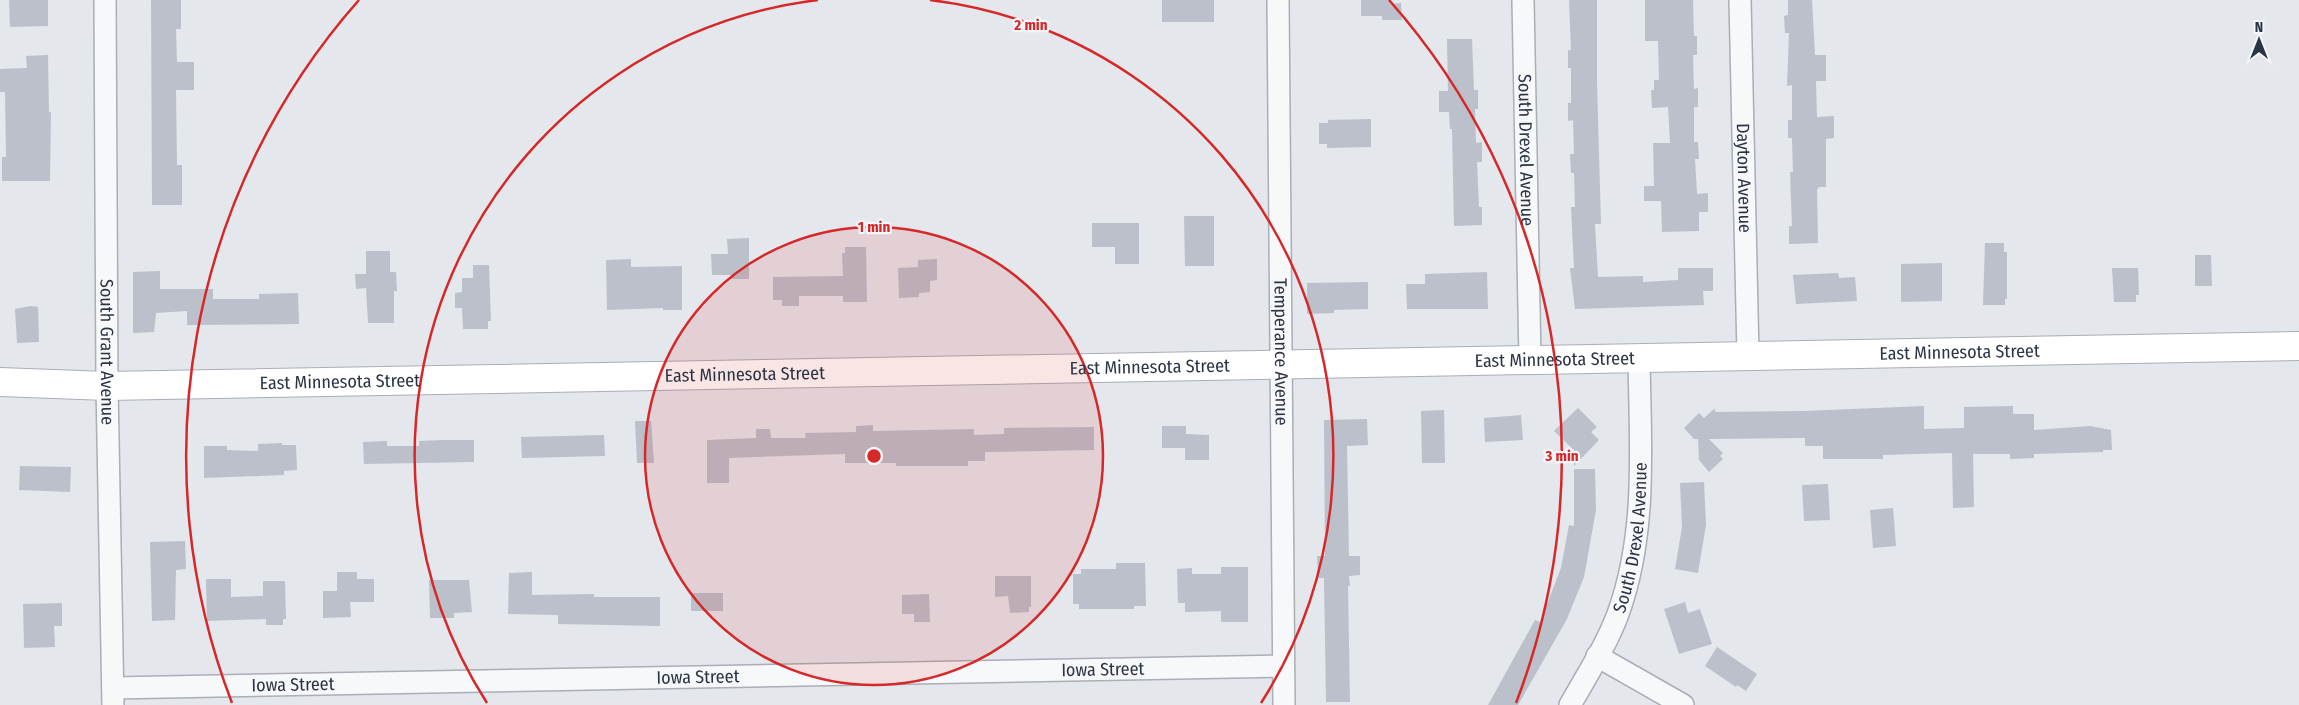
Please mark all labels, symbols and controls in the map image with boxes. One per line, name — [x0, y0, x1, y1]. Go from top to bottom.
north arrow — [2234, 15, 2284, 65]
text: 2 min — [1013, 16, 1048, 34]
text: N — [2255, 19, 2263, 36]
street label: South Drexel Avenue — [1513, 74, 1538, 226]
street label: Dayton Avenue — [1732, 123, 1756, 233]
text: 1 min — [858, 218, 890, 236]
street label: Temperance Avenue — [1269, 278, 1293, 426]
street label: South Grant Avenue — [95, 279, 119, 425]
street label: East Minnesota Street — [1879, 340, 2040, 365]
street label: East Minnesota Street — [1474, 347, 1635, 372]
street label: East Minnesota Street — [1069, 355, 1230, 379]
street label: East Minnesota Street — [664, 362, 825, 387]
street label: East Minnesota Street — [260, 369, 420, 394]
centre of rings — [865, 447, 883, 465]
text: 3 min — [1544, 447, 1579, 465]
street label: South Drexel Avenue — [1608, 462, 1652, 616]
street label: Iowa Street — [1061, 658, 1145, 681]
street label: Iowa Street — [656, 665, 740, 689]
street label: Iowa Street — [251, 673, 335, 696]

